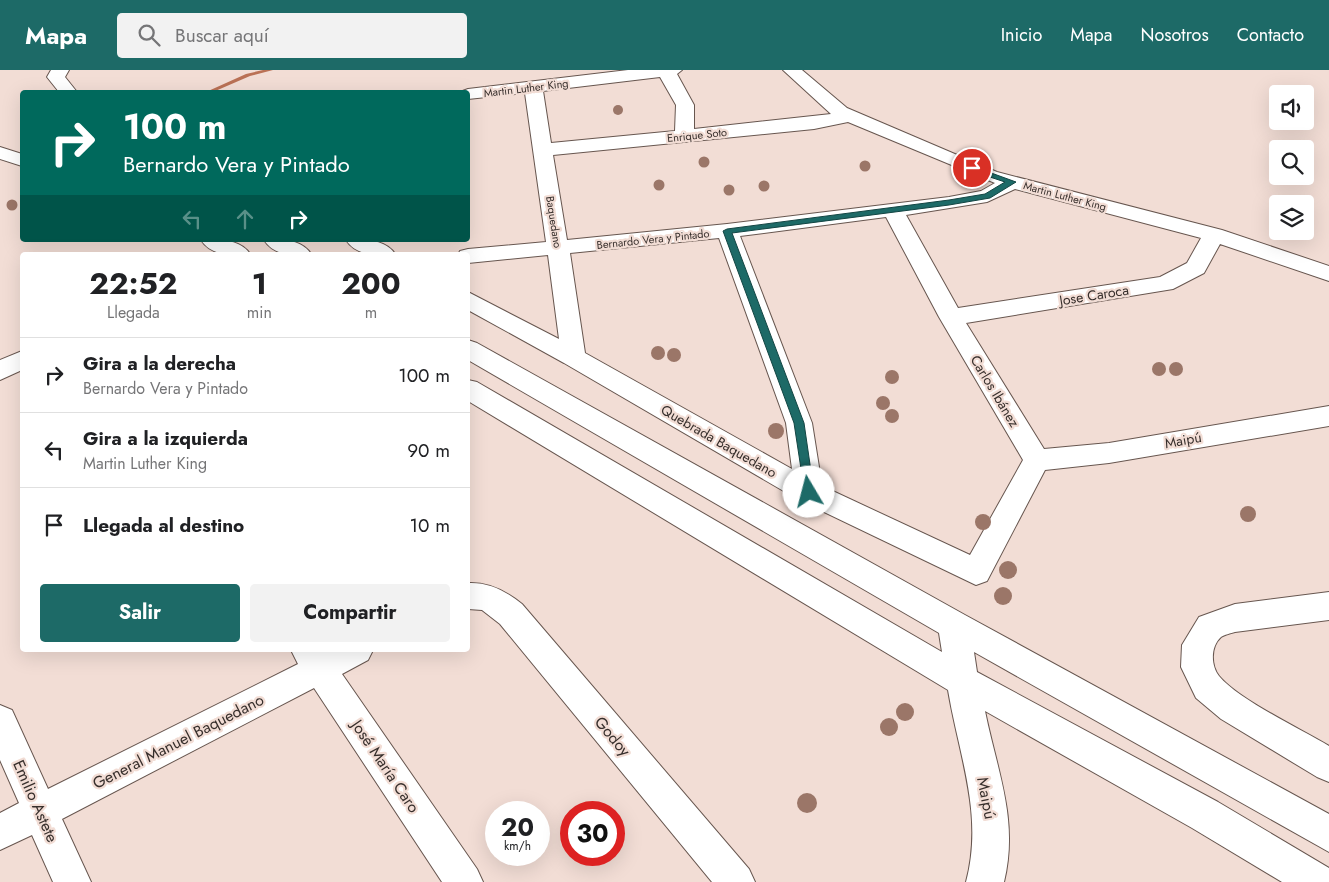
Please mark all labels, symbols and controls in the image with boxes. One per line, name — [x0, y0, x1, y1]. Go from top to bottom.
search box — [117, 13, 467, 58]
text: Mapa — [25, 18, 87, 53]
icon: search — [135, 21, 163, 49]
text: Buscar aquí — [175, 22, 269, 49]
text: Inicio — [1001, 22, 1042, 48]
text: Mapa — [1070, 22, 1112, 48]
text: Nosotros — [1140, 22, 1209, 48]
text: Contacto — [1237, 22, 1304, 48]
street label: Martin Luther King — [483, 75, 569, 101]
map controls — [1269, 85, 1314, 240]
button: sound — [1269, 85, 1314, 130]
text: 100 m — [123, 102, 226, 152]
icon: right — [40, 110, 105, 175]
street label: Enrique Soto — [666, 124, 728, 146]
button: search — [1269, 140, 1314, 185]
pin — [951, 147, 993, 189]
text: Bernardo Vera y Pintado — [123, 148, 350, 180]
icon: arrive — [958, 154, 986, 182]
street label: Martin Luther King — [1022, 177, 1108, 215]
street label: Baquedano — [542, 195, 566, 249]
button: layers — [1269, 195, 1314, 240]
icon: left — [178, 205, 206, 233]
icon: ahead — [231, 205, 259, 233]
icon: right — [284, 205, 312, 233]
street label: Bernardo Vera y Pintado — [596, 225, 710, 253]
text: 22:52 — [89, 262, 177, 305]
text: 1 — [252, 262, 267, 305]
text: 200 — [341, 262, 401, 305]
street label: Jose Caroca — [1056, 280, 1130, 311]
text: Llegada — [107, 301, 160, 324]
text: min — [247, 301, 272, 324]
text: m — [365, 301, 377, 324]
text: Gira a la derecha — [83, 350, 236, 377]
street label: Carlos Ibánez — [966, 351, 1025, 431]
icon: right — [40, 361, 68, 389]
text: 100 m — [398, 362, 450, 389]
text: Bernardo Vera y Pintado — [83, 377, 248, 400]
street label: Quebrada Baquedano — [657, 400, 781, 483]
text: Gira a la izquierda — [83, 425, 248, 452]
street label: Maipú — [1163, 427, 1203, 453]
icon: left — [40, 436, 68, 464]
text: 90 m — [407, 437, 450, 464]
text: Martin Luther King — [83, 452, 207, 475]
position arrow — [782, 465, 834, 517]
icon: arrive — [40, 511, 68, 539]
text: Llegada al destino — [83, 512, 244, 539]
text: 10 m — [410, 512, 450, 539]
button: Salir — [40, 584, 240, 642]
button: Compartir — [250, 584, 450, 642]
street label: General Manuel Baquedano — [89, 688, 268, 795]
street label: Godoy — [589, 711, 637, 762]
street label: José María Caro — [345, 714, 425, 817]
street label: Emilio Astete — [7, 756, 64, 846]
street label: Maipú — [971, 775, 1002, 821]
speed limit sign: 30 — [560, 801, 625, 866]
text: 20 — [501, 809, 534, 845]
text: km/h — [504, 837, 531, 855]

